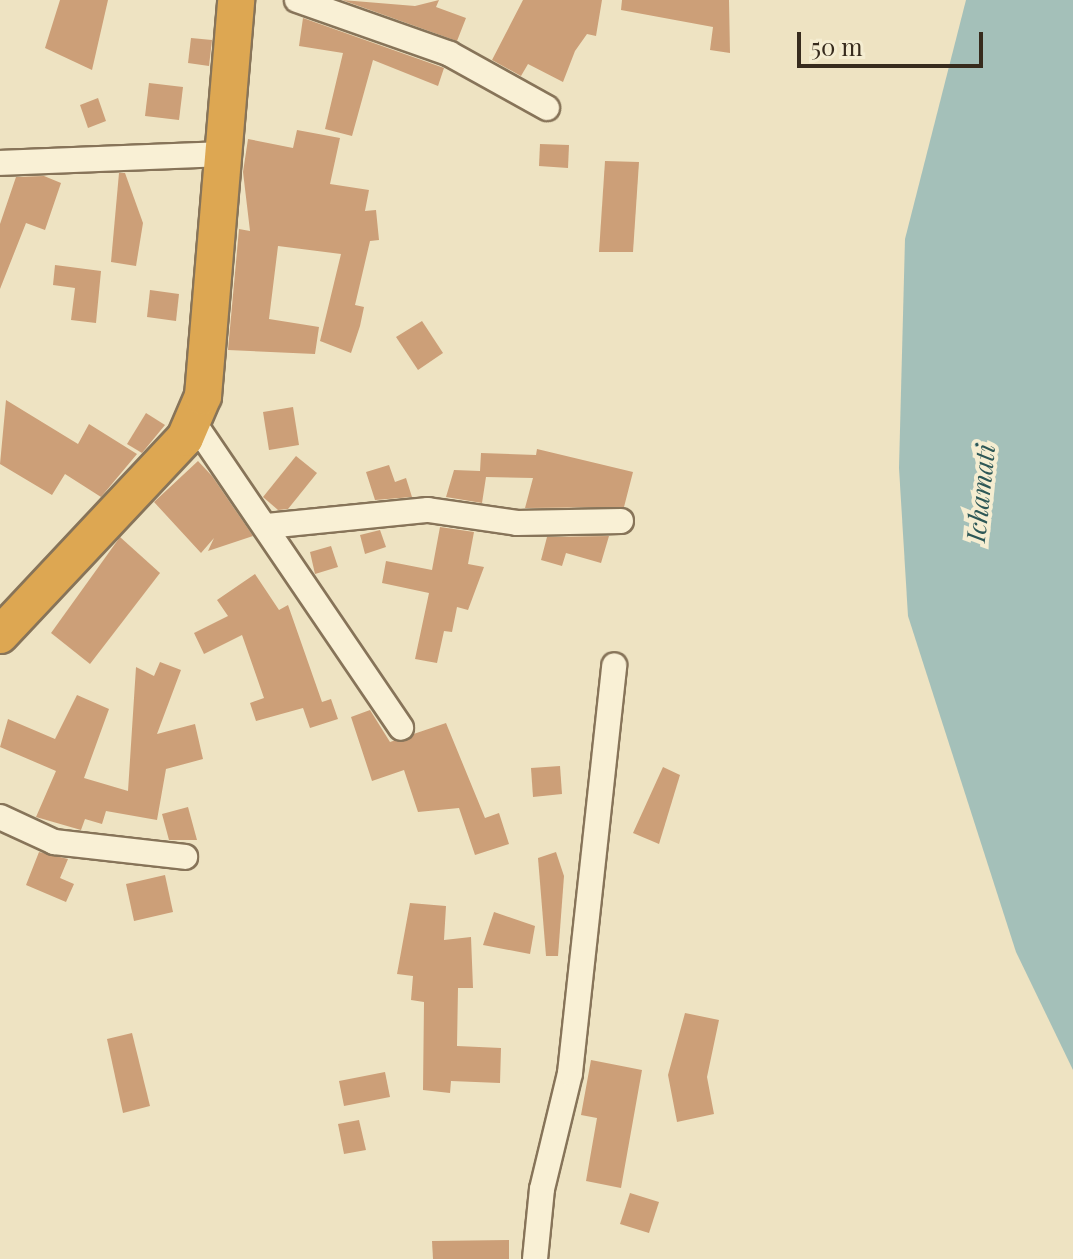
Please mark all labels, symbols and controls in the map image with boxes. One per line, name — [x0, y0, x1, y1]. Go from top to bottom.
scale bar — [801, 16, 987, 66]
text: 50 m — [811, 30, 863, 62]
water label: Ichamati — [959, 443, 1001, 543]

